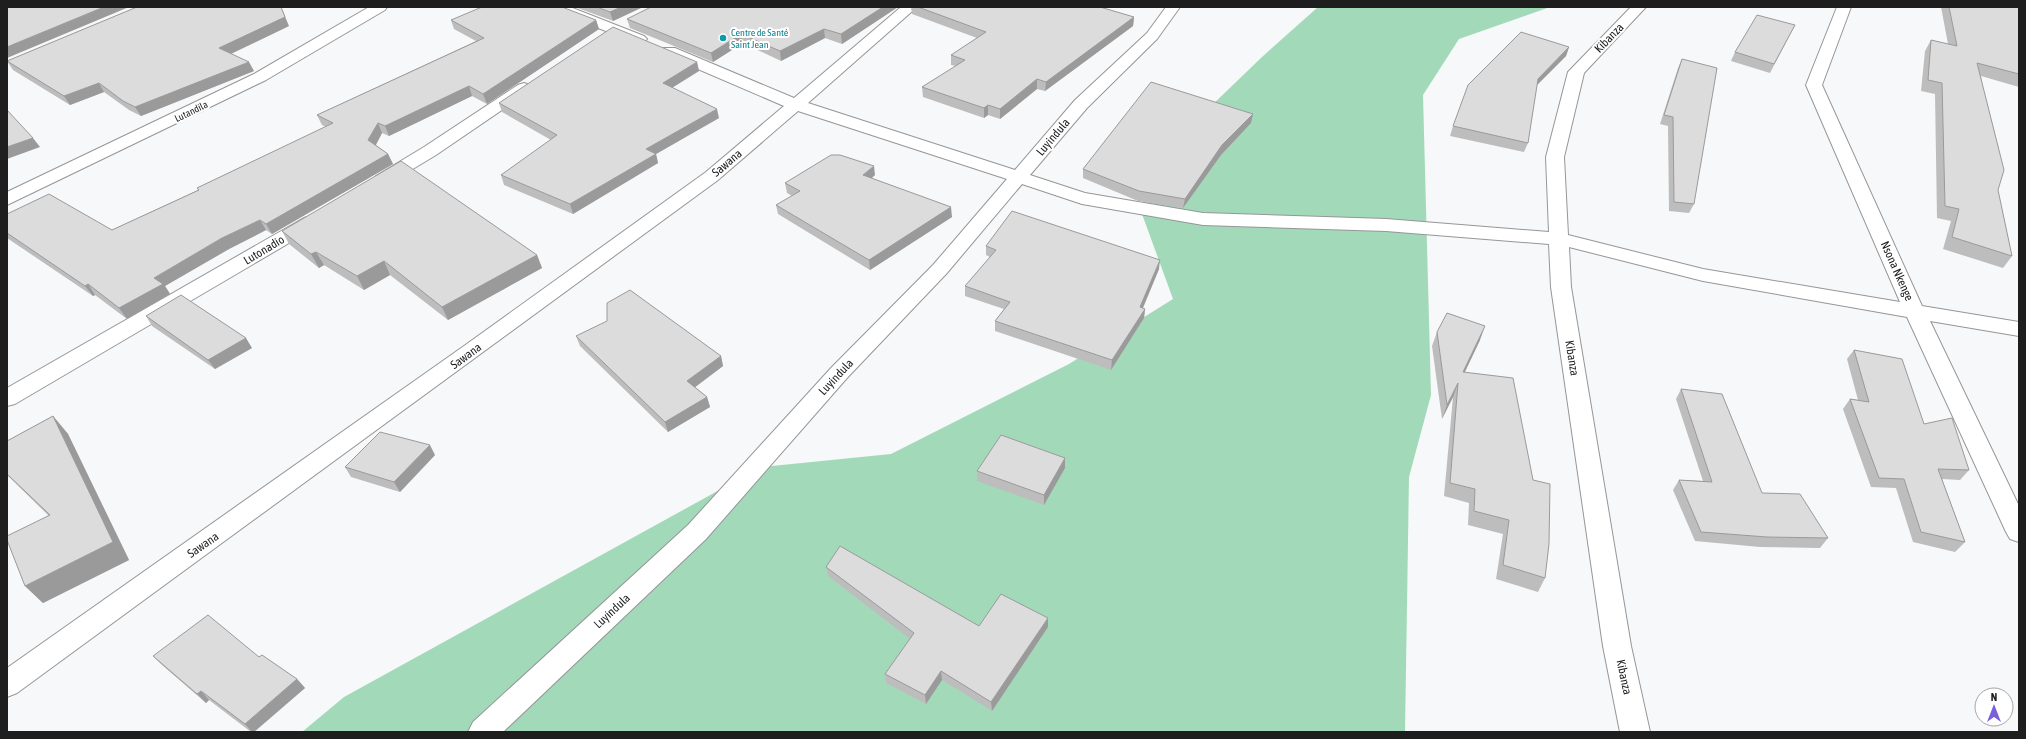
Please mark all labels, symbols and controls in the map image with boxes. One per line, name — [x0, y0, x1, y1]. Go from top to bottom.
street label: Kibanza — [1592, 20, 1626, 56]
place label: Centre de Santé Saint Jean — [731, 27, 789, 50]
marker: Centre de Santé Saint Jean — [718, 33, 728, 43]
street label: Lutandila — [173, 99, 210, 124]
street label: Luyindula — [1033, 116, 1073, 158]
street label: Sawana — [709, 146, 745, 180]
street label: Lutonadio — [241, 232, 287, 268]
street label: Nsona Nkenge — [1878, 239, 1916, 303]
street label: Kibanza — [1562, 339, 1582, 377]
street label: Sawana — [448, 340, 484, 372]
street label: Luyindula — [816, 356, 856, 398]
street label: Sawana — [185, 529, 221, 561]
street label: Luyindula — [591, 591, 633, 631]
street label: Kibanza — [1613, 658, 1635, 696]
north arrow — [1974, 687, 2014, 727]
text: N — [1991, 691, 1997, 703]

